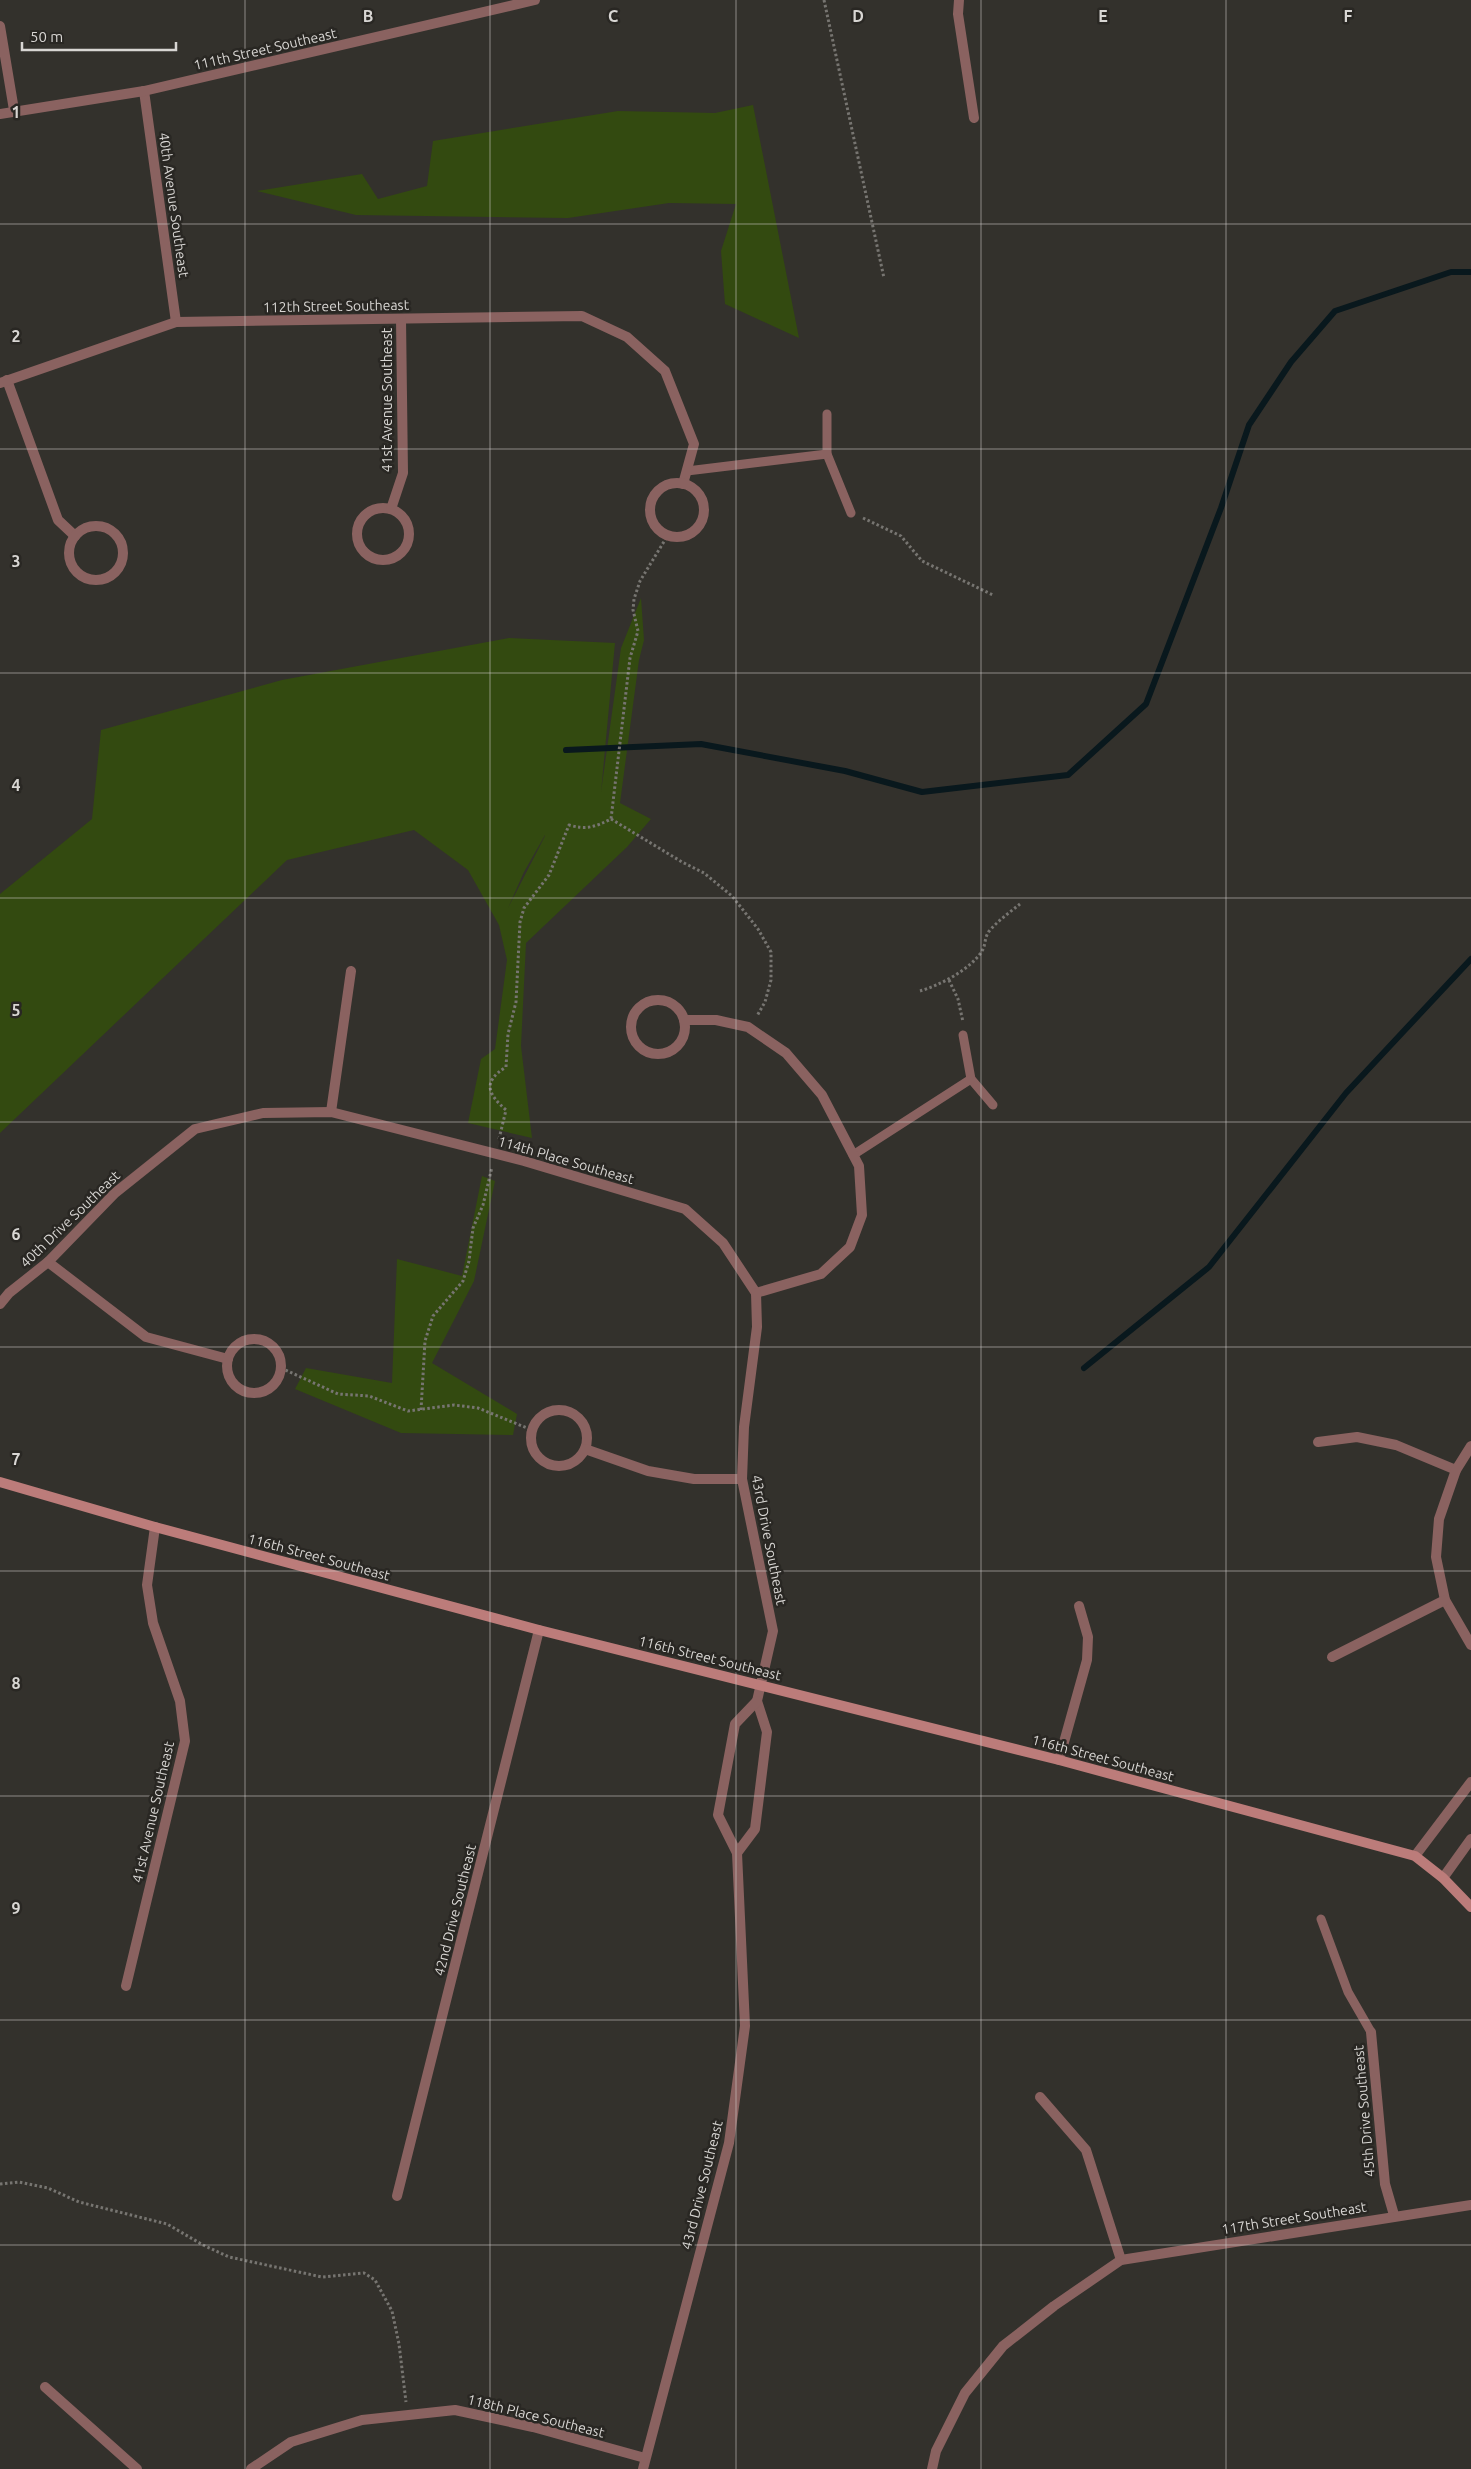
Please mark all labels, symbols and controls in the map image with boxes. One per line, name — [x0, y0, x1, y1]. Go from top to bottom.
text: B — [363, 7, 373, 25]
text: C — [608, 7, 618, 25]
text: D — [852, 7, 864, 25]
text: E — [1098, 7, 1108, 25]
text: F — [1344, 7, 1353, 25]
scale bar — [22, 20, 176, 52]
street label: 111th Street Southeast — [192, 25, 339, 73]
text: 50 m — [30, 28, 63, 45]
text: 1 — [11, 103, 21, 121]
street label: 40th Avenue Southeast — [156, 131, 192, 279]
street label: 112th Street Southeast — [263, 297, 410, 315]
text: 2 — [11, 327, 21, 345]
street label: 41st Avenue Southeast — [379, 327, 395, 472]
text: 3 — [11, 552, 21, 570]
text: 4 — [11, 776, 21, 794]
text: 5 — [11, 1001, 21, 1019]
street label: 114th Place Southeast — [496, 1133, 636, 1187]
street label: 40th Drive Southeast — [17, 1167, 123, 1271]
text: 6 — [11, 1225, 21, 1243]
text: 7 — [11, 1450, 21, 1468]
street label: 43rd Drive Southeast — [749, 1474, 790, 1607]
street label: 116th Street Southeast — [246, 1530, 392, 1584]
street label: 116th Street Southeast — [637, 1633, 783, 1684]
text: 8 — [11, 1674, 21, 1692]
street label: 116th Street Southeast — [1030, 1731, 1176, 1785]
street label: 41st Avenue Southeast — [129, 1739, 177, 1884]
street label: 42nd Drive Southeast — [431, 1842, 479, 1977]
text: 9 — [11, 1899, 21, 1917]
street label: 45th Drive Southeast — [1350, 2044, 1378, 2178]
street label: 43rd Drive Southeast — [678, 2118, 726, 2251]
street label: 117th Street Southeast — [1221, 2199, 1368, 2237]
street label: 118th Place Southeast — [466, 2391, 607, 2441]

